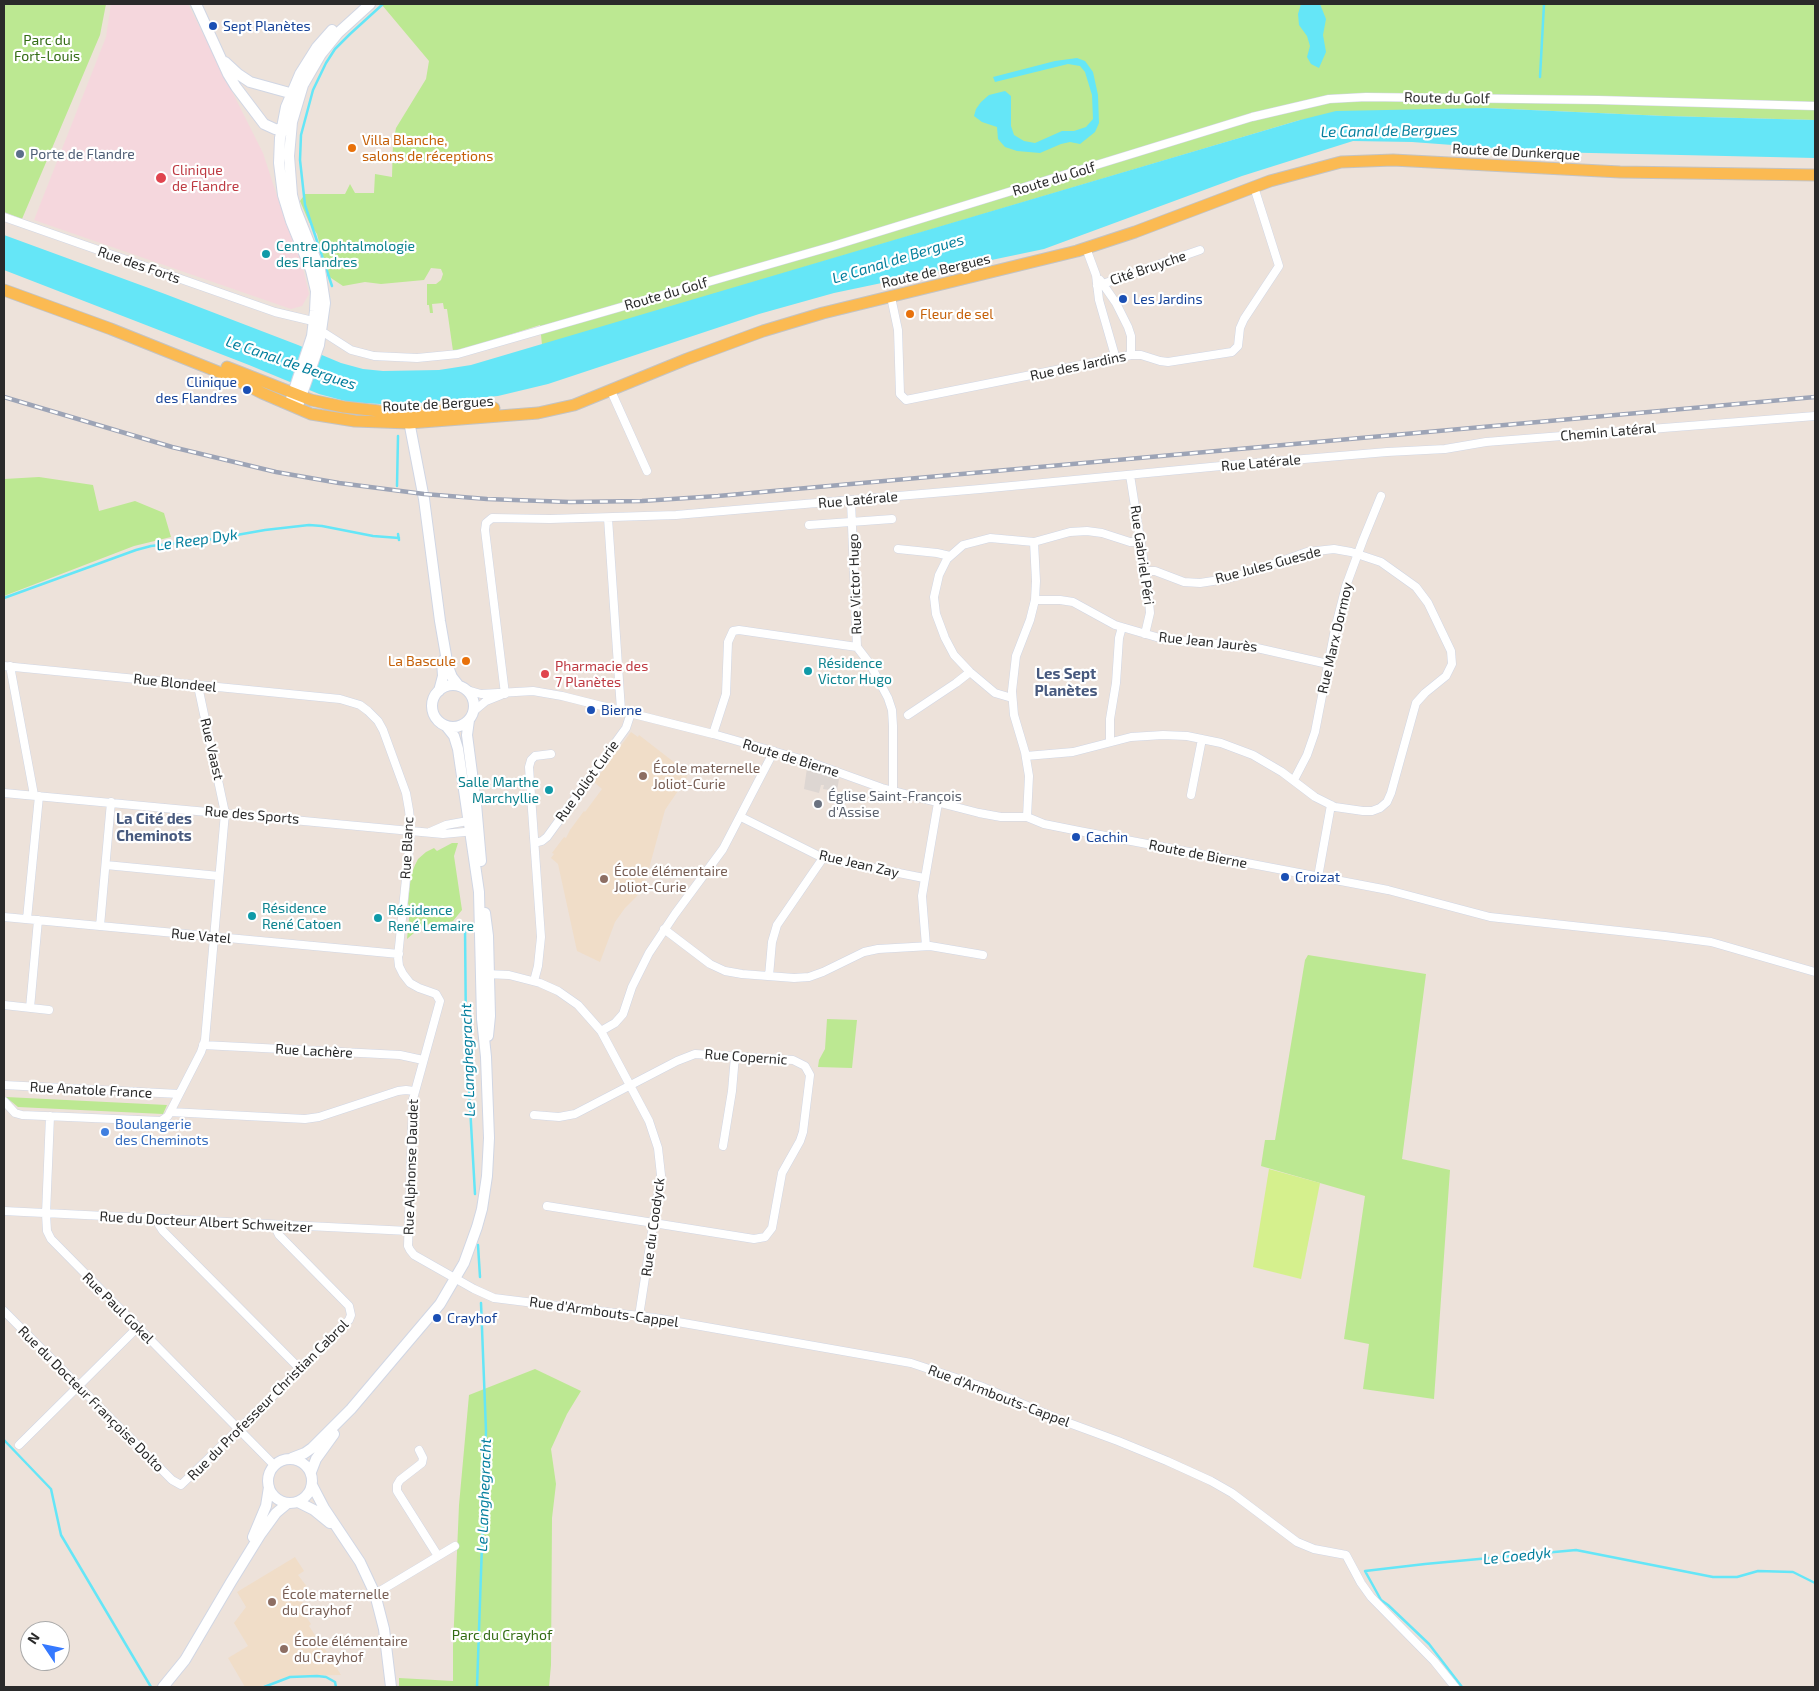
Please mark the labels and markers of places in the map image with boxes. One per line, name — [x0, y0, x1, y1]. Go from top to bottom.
place label: Sept Planètes — [223, 18, 311, 34]
marker: Sept Planètes — [207, 20, 219, 32]
place label: Villa Blanche, salons de réceptions — [362, 132, 493, 164]
marker: Villa Blanche, salons de réceptions — [346, 142, 358, 154]
place label: Porte de Flandre — [30, 146, 135, 162]
marker: Porte de Flandre — [14, 148, 26, 160]
place label: Clinique de Flandre — [172, 162, 239, 194]
marker: Clinique de Flandre — [154, 171, 168, 185]
place label: Centre Ophtalmologie des Flandres — [276, 238, 415, 270]
marker: Centre Ophtalmologie des Flandres — [260, 248, 272, 260]
place label: Les Jardins — [1133, 291, 1203, 307]
marker: Les Jardins — [1117, 293, 1129, 305]
place label: Fleur de sel — [920, 306, 993, 322]
marker: Fleur de sel — [904, 308, 916, 320]
place label: Clinique des Flandres — [156, 374, 237, 407]
marker: Clinique des Flandres — [241, 384, 253, 396]
place label: La Bascule — [388, 653, 456, 669]
marker: La Bascule — [460, 655, 472, 667]
place label: Résidence Victor Hugo — [818, 655, 892, 688]
place label: Pharmacie des 7 Planètes — [555, 658, 648, 690]
marker: Résidence Victor Hugo — [802, 665, 814, 677]
marker: Pharmacie des 7 Planètes — [539, 668, 551, 680]
place label: Bierne — [601, 702, 642, 718]
marker: Bierne — [585, 704, 597, 716]
place label: École maternelle Joliot-Curie — [653, 760, 760, 792]
marker: École maternelle Joliot-Curie — [637, 770, 649, 782]
place label: Salle Marthe Marchyllie — [458, 774, 539, 806]
marker: Salle Marthe Marchyllie — [543, 784, 555, 796]
place label: Église Saint-François d'Assise — [828, 788, 962, 820]
marker: Église Saint-François d'Assise — [812, 798, 824, 810]
place label: Cachin — [1086, 829, 1128, 845]
marker: Cachin — [1070, 831, 1082, 843]
place label: École élémentaire Joliot-Curie — [614, 863, 728, 896]
place label: Croizat — [1295, 869, 1340, 885]
marker: Croizat — [1279, 871, 1291, 883]
marker: École élémentaire Joliot-Curie — [598, 873, 610, 885]
place label: Résidence René Catoen — [262, 900, 341, 932]
place label: Résidence René Lemaire — [388, 902, 474, 934]
marker: Résidence René Catoen — [246, 910, 258, 922]
marker: Résidence René Lemaire — [372, 912, 384, 924]
place label: Boulangerie des Cheminots — [115, 1116, 209, 1148]
marker: Boulangerie des Cheminots — [99, 1126, 111, 1138]
place label: Crayhof — [447, 1310, 497, 1326]
marker: Crayhof — [431, 1312, 443, 1324]
place label: École maternelle du Crayhof — [282, 1586, 389, 1618]
marker: École maternelle du Crayhof — [266, 1596, 278, 1608]
place label: École élémentaire du Crayhof — [294, 1633, 408, 1665]
marker: École élémentaire du Crayhof — [278, 1643, 290, 1655]

